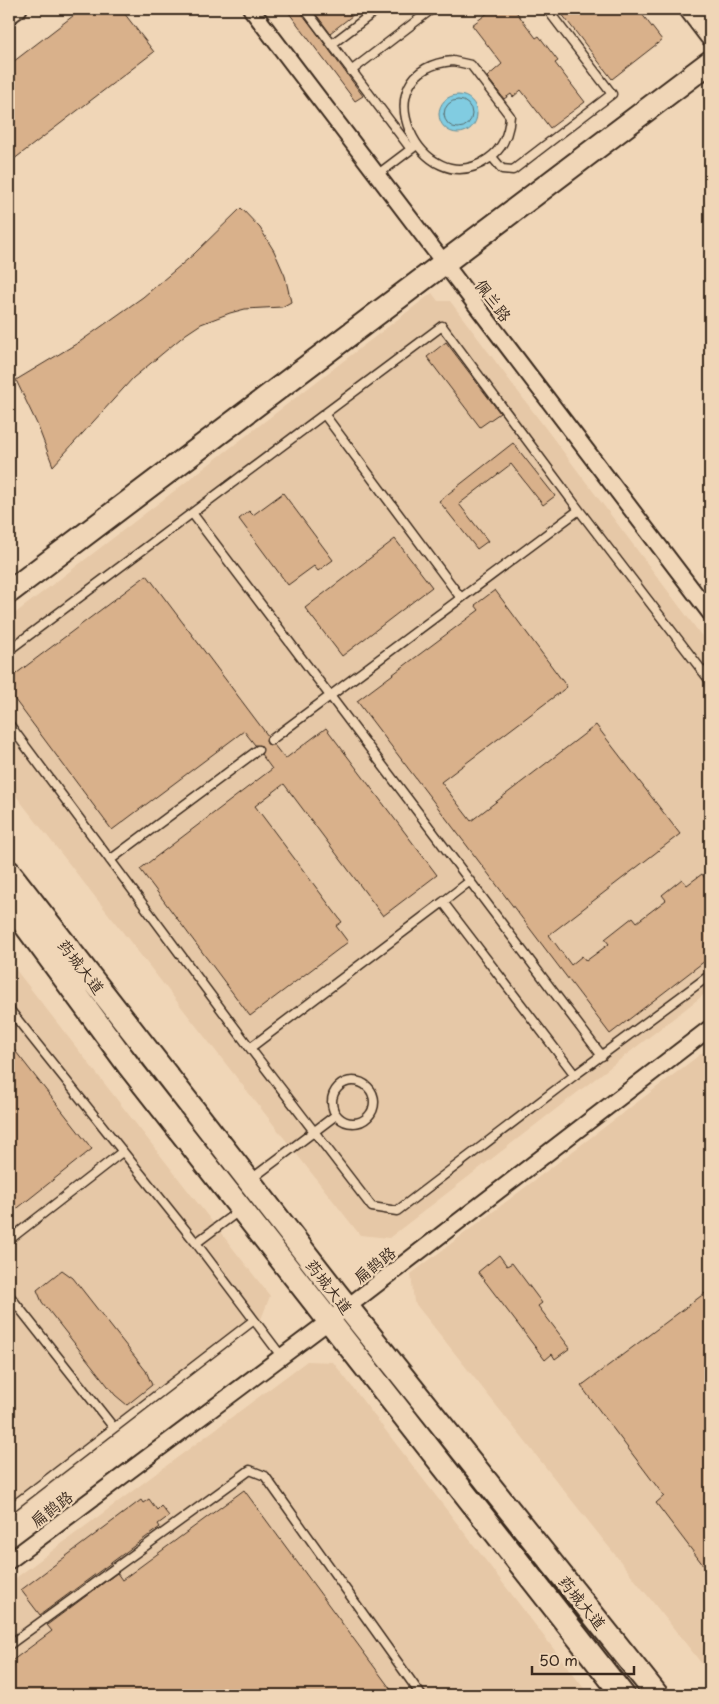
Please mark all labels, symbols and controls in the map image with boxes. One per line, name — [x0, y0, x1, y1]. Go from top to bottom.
street label: 佩兰路 — [470, 274, 518, 326]
street label: 药城大道 — [53, 933, 111, 999]
street label: 扁鹊路 — [348, 1240, 400, 1288]
street label: 药城大道 — [301, 1253, 359, 1319]
street label: 扁鹊路 — [25, 1484, 77, 1532]
street label: 药城大道 — [554, 1570, 612, 1634]
scale bar — [532, 1644, 634, 1676]
text: 50 m — [539, 1648, 578, 1671]

